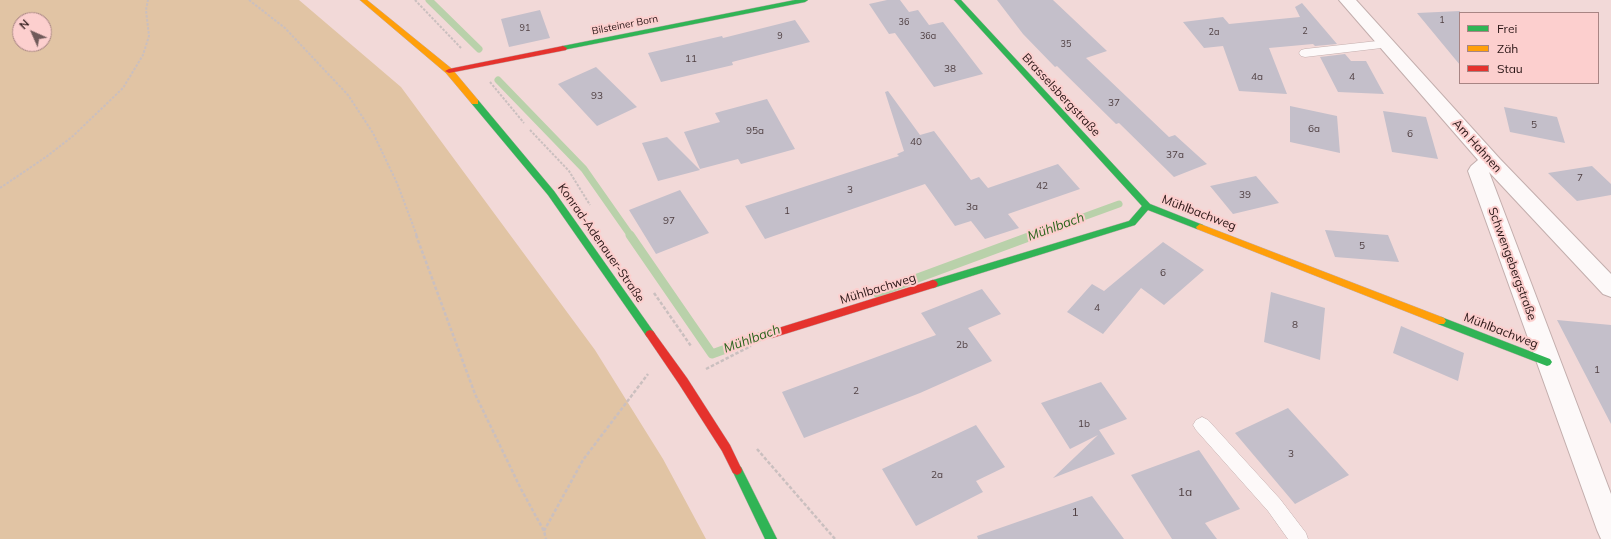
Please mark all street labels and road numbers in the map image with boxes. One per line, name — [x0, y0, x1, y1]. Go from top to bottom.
street label: Bilsteiner Born — [591, 13, 659, 37]
street label: Brasselsbergstraße — [1019, 51, 1103, 139]
street label: Am Hahnen — [1449, 116, 1505, 176]
street label: Konrad-Adenauer-Straße — [555, 181, 647, 305]
street label: Mühlbachweg — [1160, 192, 1238, 234]
street label: Schwengebergstraße — [1485, 206, 1539, 322]
street label: Mühlbachweg — [838, 271, 918, 307]
street label: Mühlbachweg — [1462, 310, 1540, 352]

